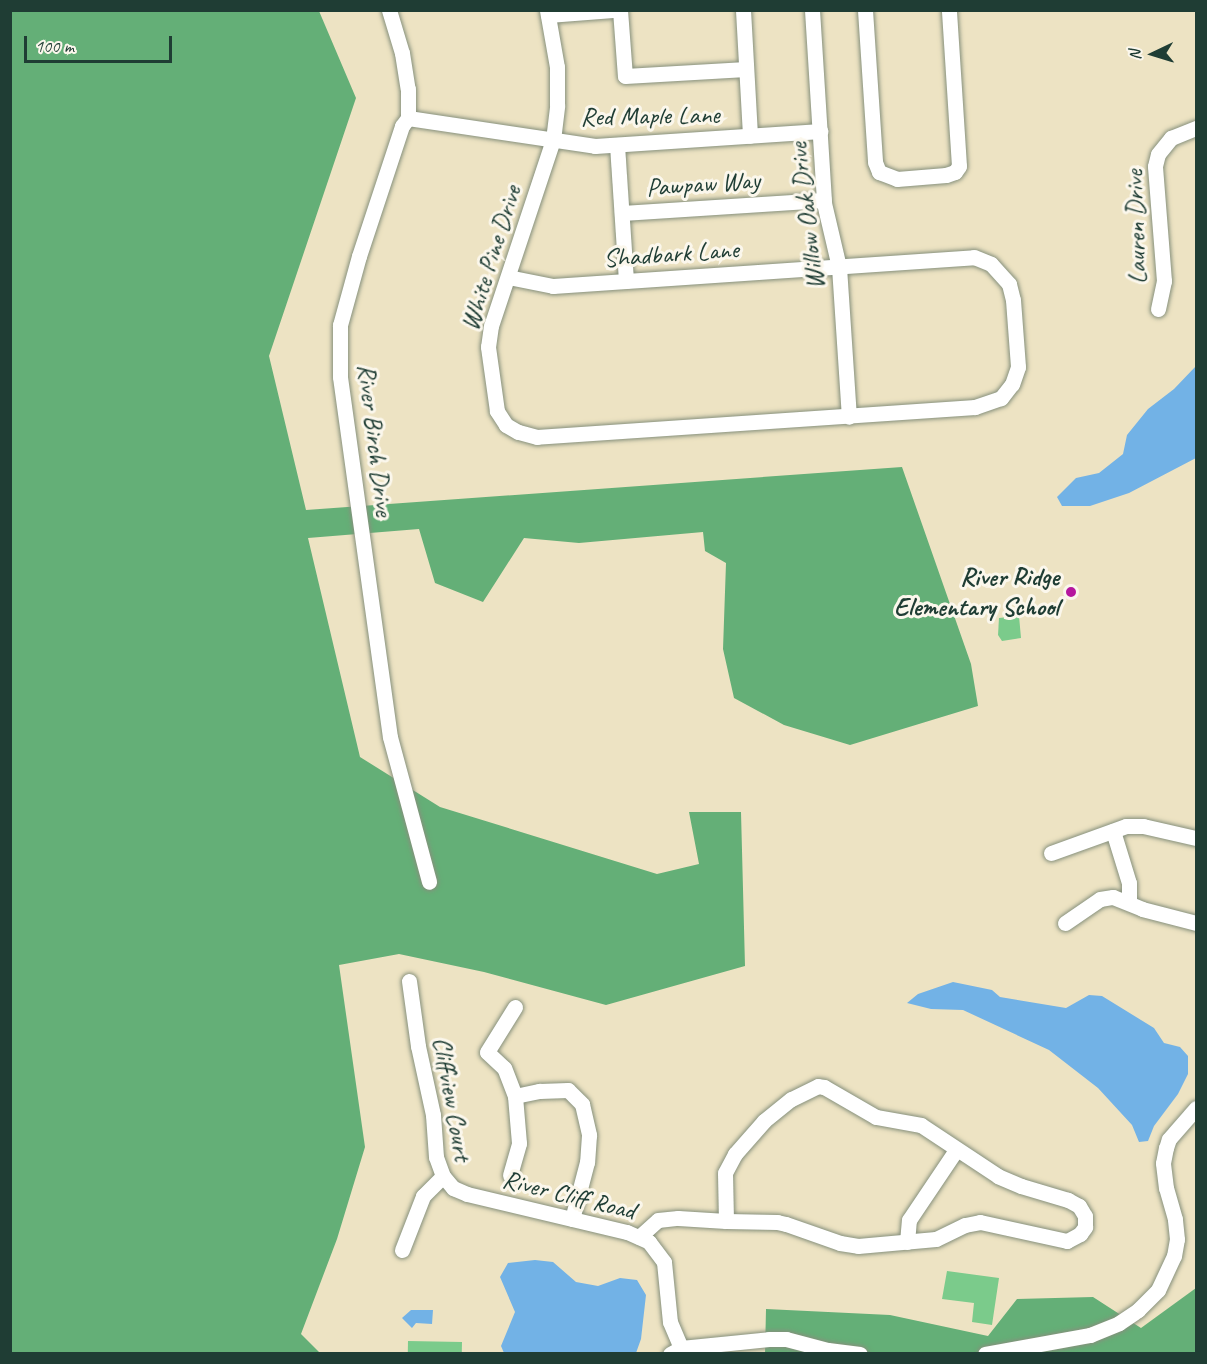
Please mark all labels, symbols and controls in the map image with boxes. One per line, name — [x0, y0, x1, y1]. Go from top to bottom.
scale bar — [27, 24, 176, 62]
north arrow — [1123, 24, 1183, 84]
text: 100 m — [35, 35, 74, 57]
text: N — [1125, 50, 1145, 61]
street label: Red Maple Lane — [580, 99, 720, 133]
street label: Willow Oak Drive — [782, 140, 832, 292]
street label: Pawpaw Way — [645, 164, 761, 204]
street label: Lauren Drive — [1118, 169, 1154, 285]
street label: White Pine Drive — [454, 182, 528, 334]
street label: Shadbark Lane — [602, 234, 740, 274]
street label: River Birch Drive — [350, 362, 400, 518]
place label: River Ridge Elementary School — [894, 561, 1059, 622]
marker: River Ridge Elementary School — [1064, 585, 1078, 599]
street label: Cliffview Court — [426, 1035, 478, 1163]
street label: River Cliff Road — [499, 1163, 639, 1227]

